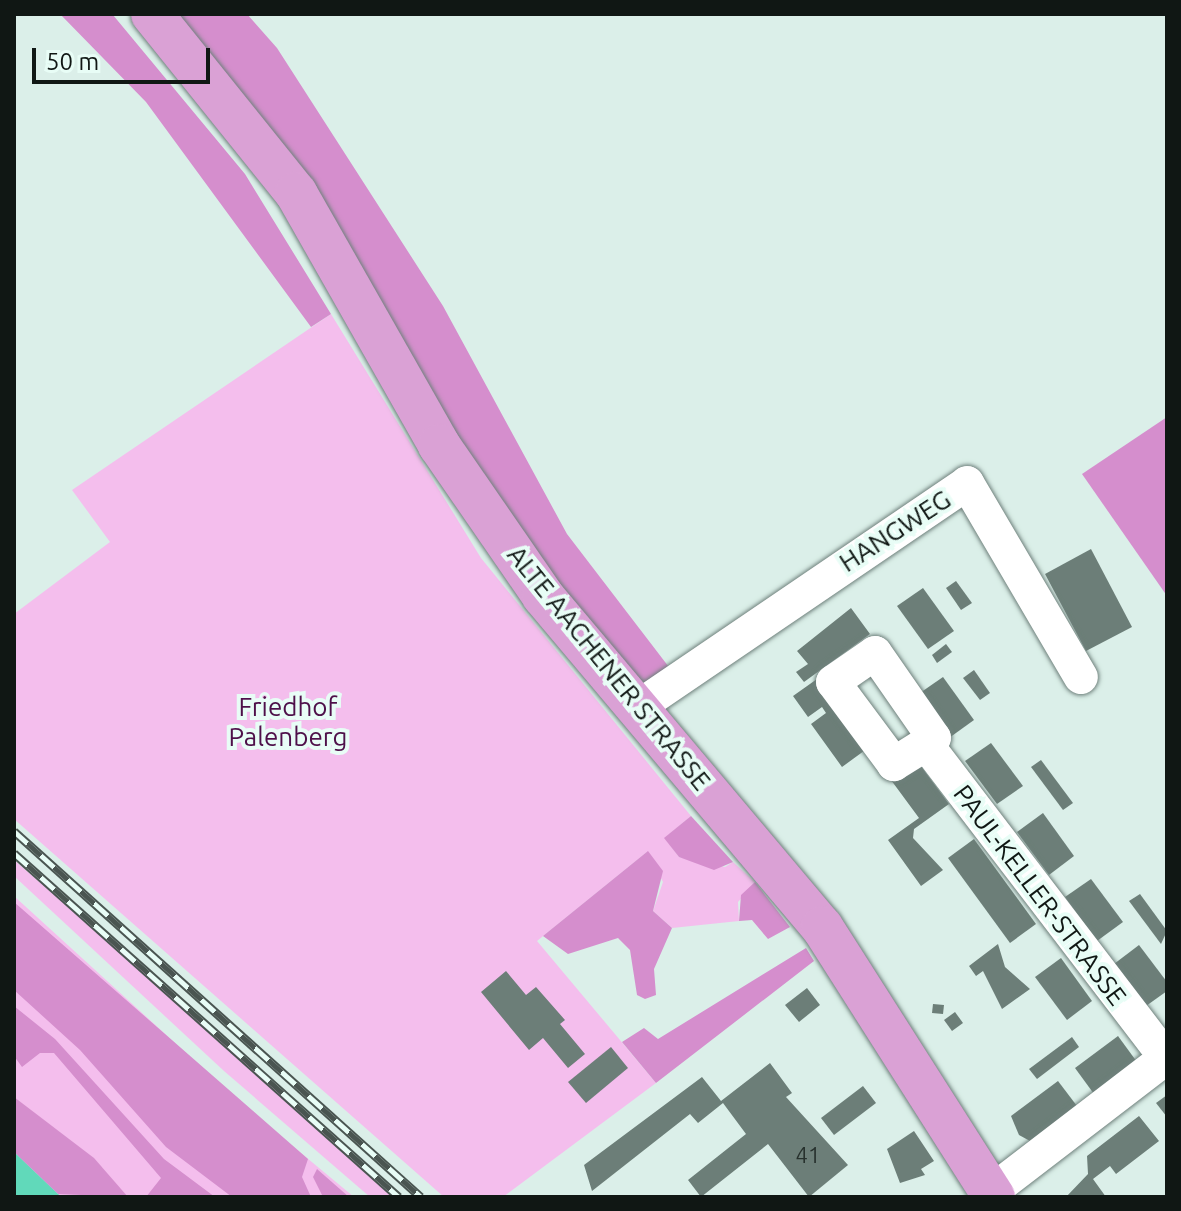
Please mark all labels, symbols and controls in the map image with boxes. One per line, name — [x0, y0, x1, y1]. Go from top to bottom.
scale bar — [36, 32, 214, 82]
text: 50 m — [46, 48, 99, 75]
street label: HANGWEG — [834, 484, 956, 578]
street label: ALTE AACHENER STRASSE — [501, 540, 717, 796]
park label: Friedhof Palenberg — [228, 691, 348, 752]
street label: PAUL-KELLER-STRASSE — [947, 779, 1133, 1011]
house number: 41 — [796, 1142, 820, 1168]

